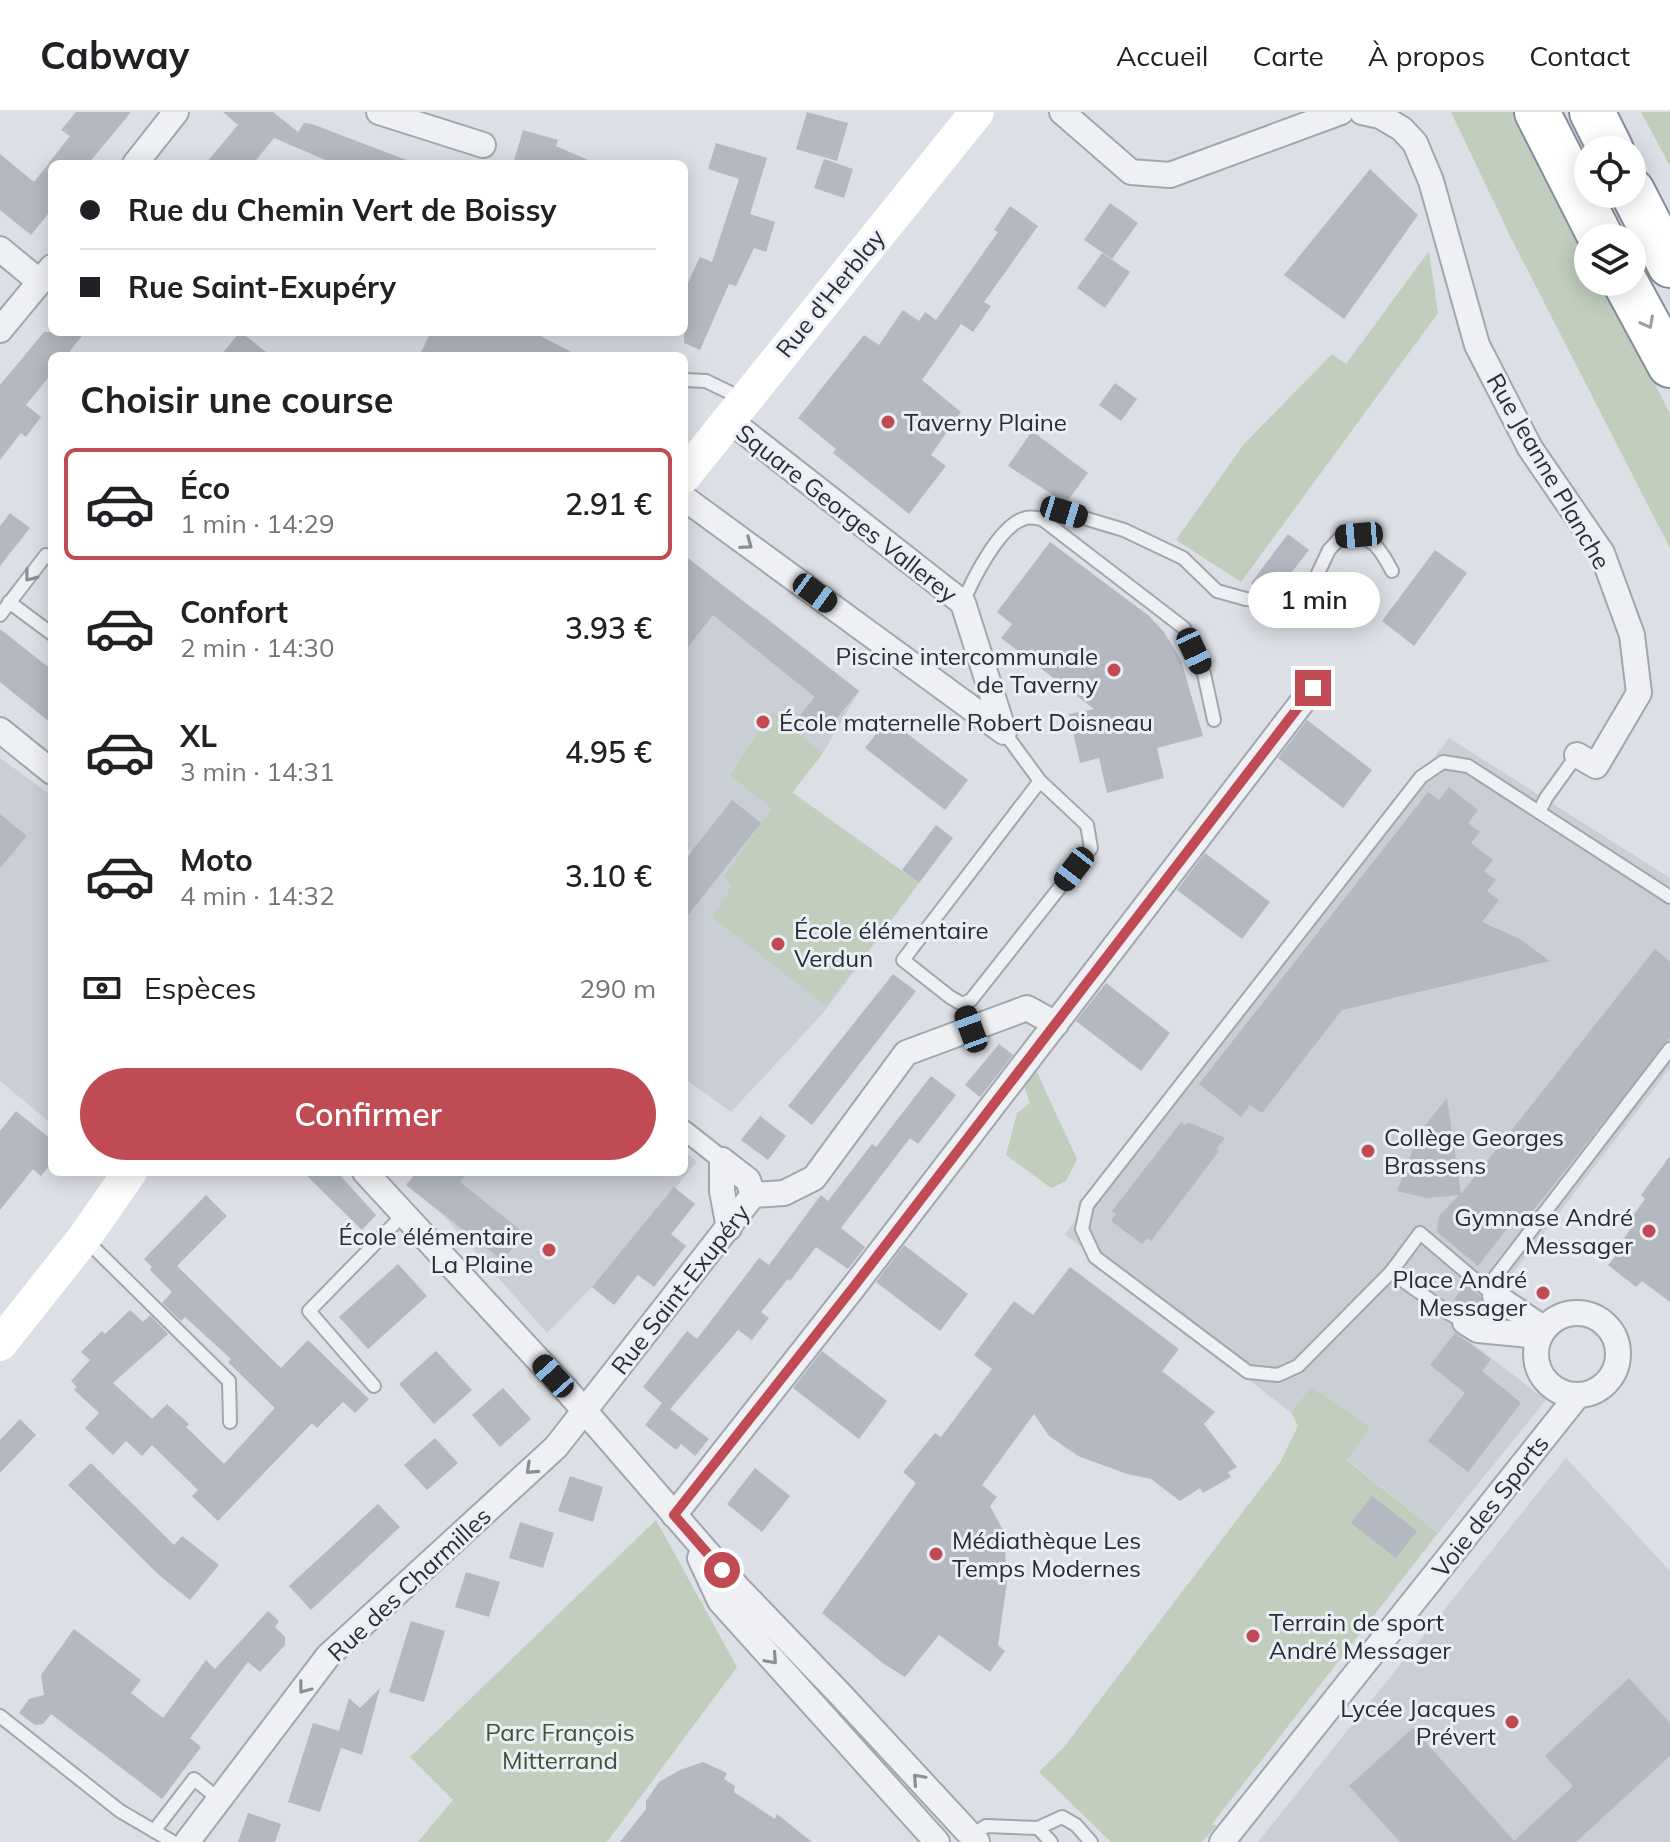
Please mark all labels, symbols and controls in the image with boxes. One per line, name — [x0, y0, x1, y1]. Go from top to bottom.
text: Cabway — [40, 31, 189, 79]
text: Accueil — [1116, 38, 1209, 73]
text: Carte — [1253, 38, 1324, 73]
text: À propos — [1368, 38, 1485, 73]
text: Contact — [1529, 38, 1630, 73]
map controls — [1574, 136, 1646, 296]
button: locate — [1574, 136, 1646, 208]
text: Rue du Chemin Vert de Boissy — [128, 191, 557, 229]
street label: Rue d'Herblay — [769, 222, 891, 363]
button: layers — [1574, 224, 1646, 296]
text: Rue Saint-Exupéry — [128, 268, 396, 306]
one-way arrow — [1638, 315, 1653, 330]
street label: Rue Jeanne Planche — [1481, 368, 1617, 574]
text: Choisir une course — [80, 377, 394, 422]
place label: Taverny Plaine — [904, 407, 1067, 437]
marker: Taverny Plaine — [879, 413, 897, 431]
street label: Square Georges Vallerey — [730, 417, 964, 609]
icon: car — [84, 468, 156, 540]
text: Éco — [180, 469, 230, 507]
text: 2.91 € — [565, 485, 652, 523]
car — [1038, 494, 1090, 530]
text: 1 min · 14:29 — [180, 507, 335, 540]
car — [1334, 521, 1384, 549]
one-way arrow — [738, 534, 753, 549]
one-way arrow — [26, 567, 40, 582]
car — [789, 569, 841, 617]
callout: 1 min — [1247, 572, 1379, 628]
text: 1 min — [1280, 583, 1348, 616]
icon: car — [84, 592, 156, 664]
text: Confort — [180, 593, 288, 631]
text: 3.93 € — [565, 609, 652, 647]
car — [1173, 624, 1215, 678]
text: 2 min · 14:30 — [180, 631, 335, 664]
place label: Piscine intercommunale de Taverny — [836, 641, 1098, 699]
marker: Piscine intercommunale de Taverny — [1105, 661, 1123, 679]
route end — [1295, 670, 1331, 706]
place label: École maternelle Robert Doisneau — [779, 707, 1153, 737]
marker: École maternelle Robert Doisneau — [754, 713, 772, 731]
icon: car — [84, 716, 156, 788]
text: XL — [180, 717, 217, 755]
text: 4.95 € — [565, 733, 652, 771]
text: 3 min · 14:31 — [180, 755, 335, 788]
icon: car — [84, 840, 156, 912]
text: Moto — [180, 841, 253, 879]
car — [1050, 843, 1098, 895]
text: 3.10 € — [565, 857, 652, 895]
text: 4 min · 14:32 — [180, 879, 335, 912]
place label: École élémentaire Verdun — [794, 915, 989, 973]
marker: École élémentaire Verdun — [769, 935, 787, 953]
icon: cash — [80, 966, 124, 1010]
text: Espèces — [144, 969, 256, 1007]
text: 290 m — [580, 972, 656, 1005]
car — [952, 1002, 990, 1056]
button: Confirmer — [80, 1068, 656, 1160]
place label: Collège Georges Brassens — [1384, 1122, 1564, 1180]
marker: Collège Georges Brassens — [1359, 1142, 1377, 1160]
street label: Rue Saint-Exupéry — [604, 1198, 756, 1380]
place label: Gymnase André Messager — [1454, 1202, 1633, 1260]
place label: École élémentaire La Plaine — [338, 1221, 533, 1279]
marker: Gymnase André Messager — [1640, 1222, 1658, 1240]
marker: École élémentaire La Plaine — [540, 1241, 558, 1259]
place label: Place André Messager — [1393, 1264, 1527, 1322]
marker: Place André Messager — [1534, 1284, 1552, 1302]
car — [528, 1350, 578, 1402]
street label: Voie des Sports — [1425, 1429, 1555, 1583]
one-way arrow — [526, 1460, 541, 1474]
street label: Rue des Charmilles — [321, 1501, 497, 1667]
place label: Médiathèque Les Temps Modernes — [952, 1525, 1141, 1583]
marker: Médiathèque Les Temps Modernes — [927, 1545, 945, 1563]
route start — [704, 1552, 740, 1588]
place label: Terrain de sport André Messager — [1269, 1607, 1451, 1665]
marker: Terrain de sport André Messager — [1244, 1627, 1262, 1645]
one-way arrow — [763, 1649, 777, 1664]
one-way arrow — [300, 1680, 314, 1694]
place label: Lycée Jacques Prévert — [1340, 1693, 1496, 1751]
marker: Lycée Jacques Prévert — [1503, 1713, 1521, 1731]
park label: Parc François Mitterrand — [485, 1717, 635, 1775]
one-way arrow — [914, 1773, 928, 1788]

